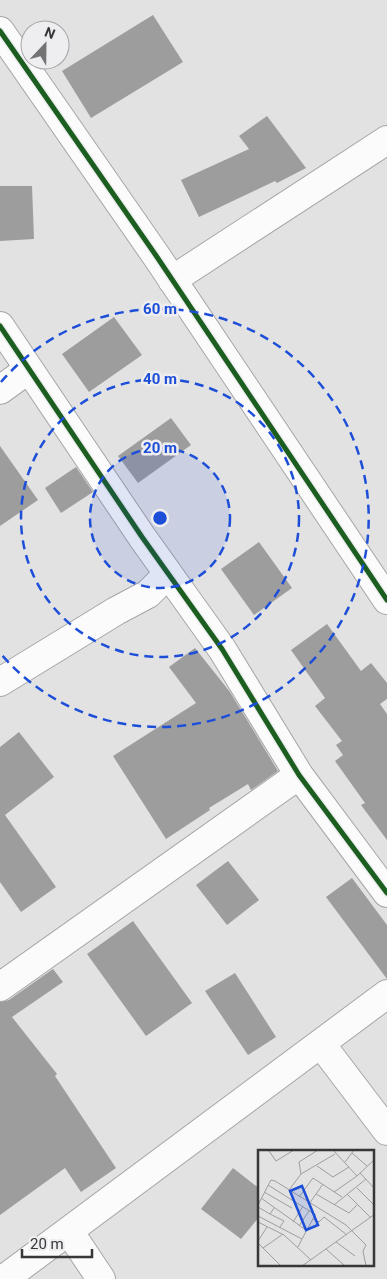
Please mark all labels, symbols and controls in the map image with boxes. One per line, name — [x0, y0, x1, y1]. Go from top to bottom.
north arrow — [20, 20, 70, 70]
text: N — [42, 24, 57, 42]
text: 60 m — [143, 300, 177, 318]
text: 40 m — [143, 370, 177, 388]
text: 20 m — [143, 439, 177, 457]
centre of rings — [151, 509, 169, 527]
inset map — [258, 1150, 374, 1266]
scale bar — [22, 1226, 92, 1258]
text: 20 m — [30, 1235, 64, 1253]

